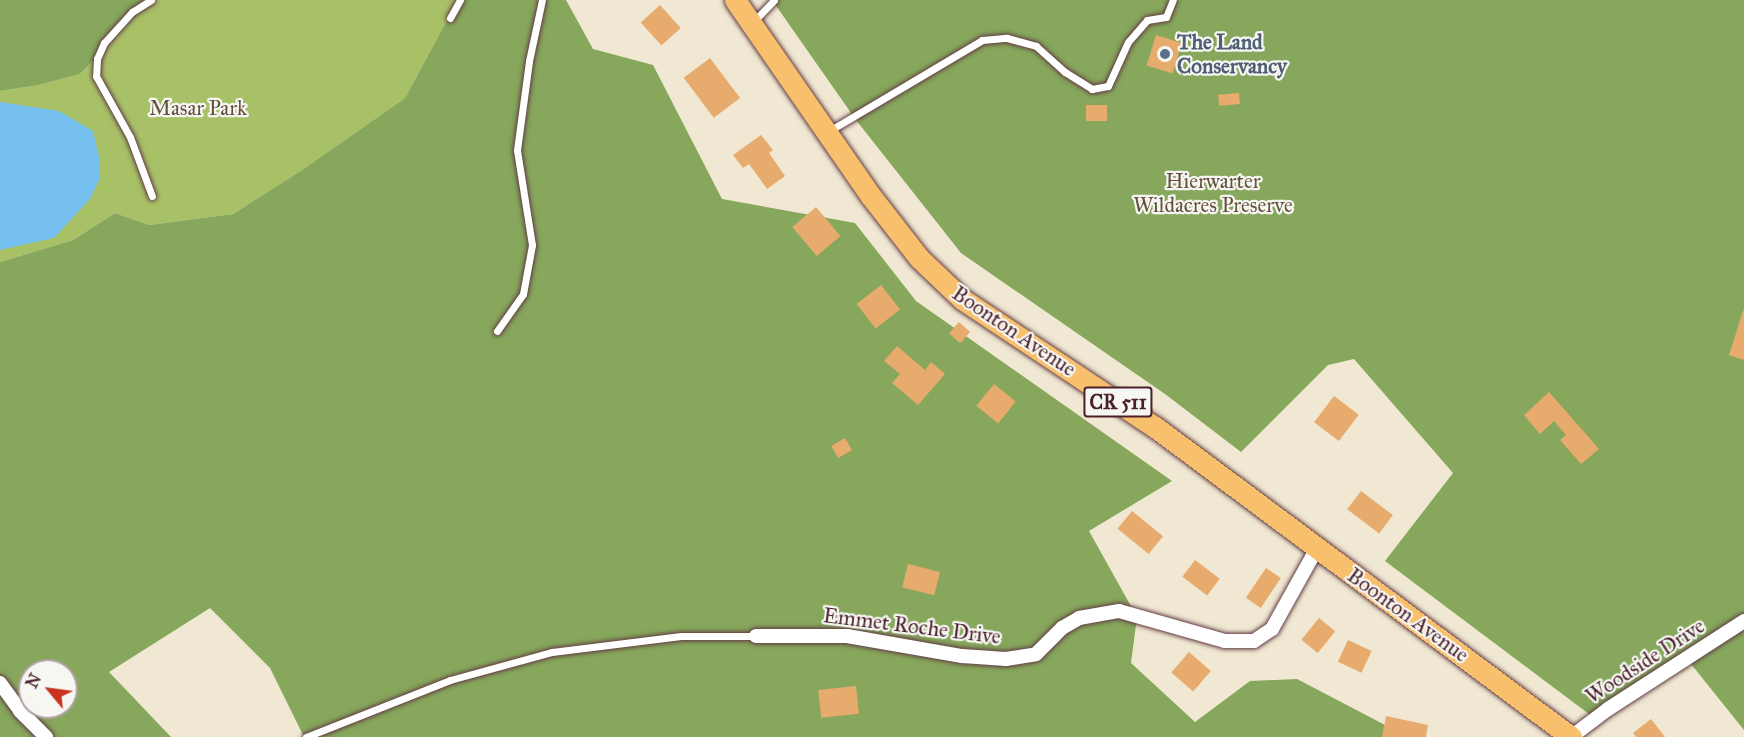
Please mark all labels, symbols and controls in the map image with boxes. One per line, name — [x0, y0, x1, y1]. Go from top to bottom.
place label: The Land Conservancy — [1177, 29, 1287, 79]
marker: The Land Conservancy — [1158, 47, 1172, 61]
park label: Masar Park — [149, 95, 247, 121]
park label: Hierwarter Wildacres Preserve — [1133, 168, 1293, 218]
street label: Boonton Avenue — [947, 280, 1081, 382]
road number: CR 511 — [1082, 385, 1154, 419]
street label: Boonton Avenue — [1342, 563, 1474, 667]
street label: Emmet Roche Drive — [822, 603, 1002, 649]
street label: Woodside Drive — [1581, 613, 1709, 709]
north arrow — [18, 659, 78, 719]
text: N — [22, 670, 45, 692]

